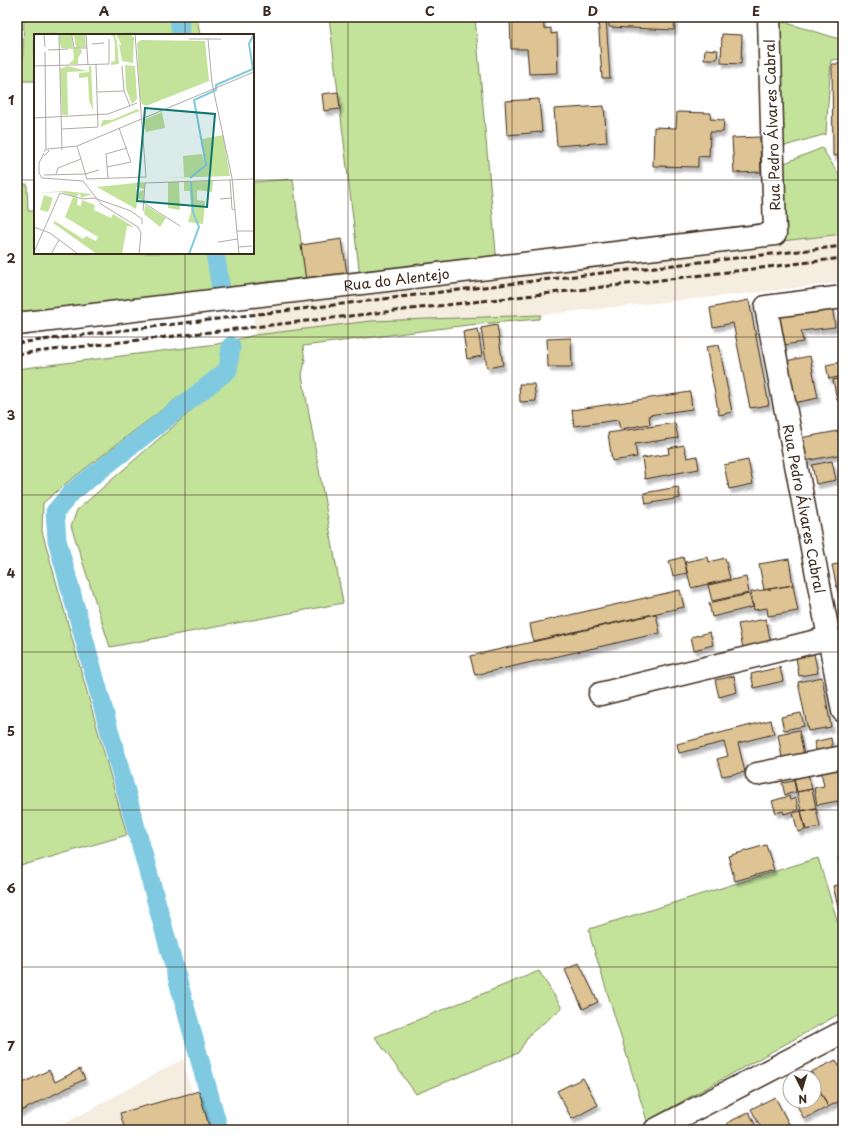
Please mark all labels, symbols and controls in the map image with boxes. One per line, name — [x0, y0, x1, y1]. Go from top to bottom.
text: A — [99, 1, 109, 20]
text: B — [263, 1, 272, 20]
text: C — [425, 1, 435, 20]
text: D — [588, 1, 598, 20]
text: E — [752, 1, 760, 20]
inset map — [34, 34, 254, 254]
street label: Rua Pedro Álvares Cabral — [759, 39, 785, 211]
text: 1 — [8, 90, 14, 109]
text: 2 — [6, 248, 16, 267]
street label: Rua do Alentejo — [342, 262, 451, 296]
text: 3 — [7, 405, 16, 424]
street label: Rua Pedro Álvares Cabral — [778, 422, 831, 595]
text: 4 — [7, 563, 16, 582]
text: 5 — [7, 721, 15, 740]
text: 6 — [6, 878, 16, 897]
text: 7 — [7, 1036, 15, 1055]
north arrow — [782, 1069, 822, 1109]
text: N — [798, 1091, 808, 1108]

